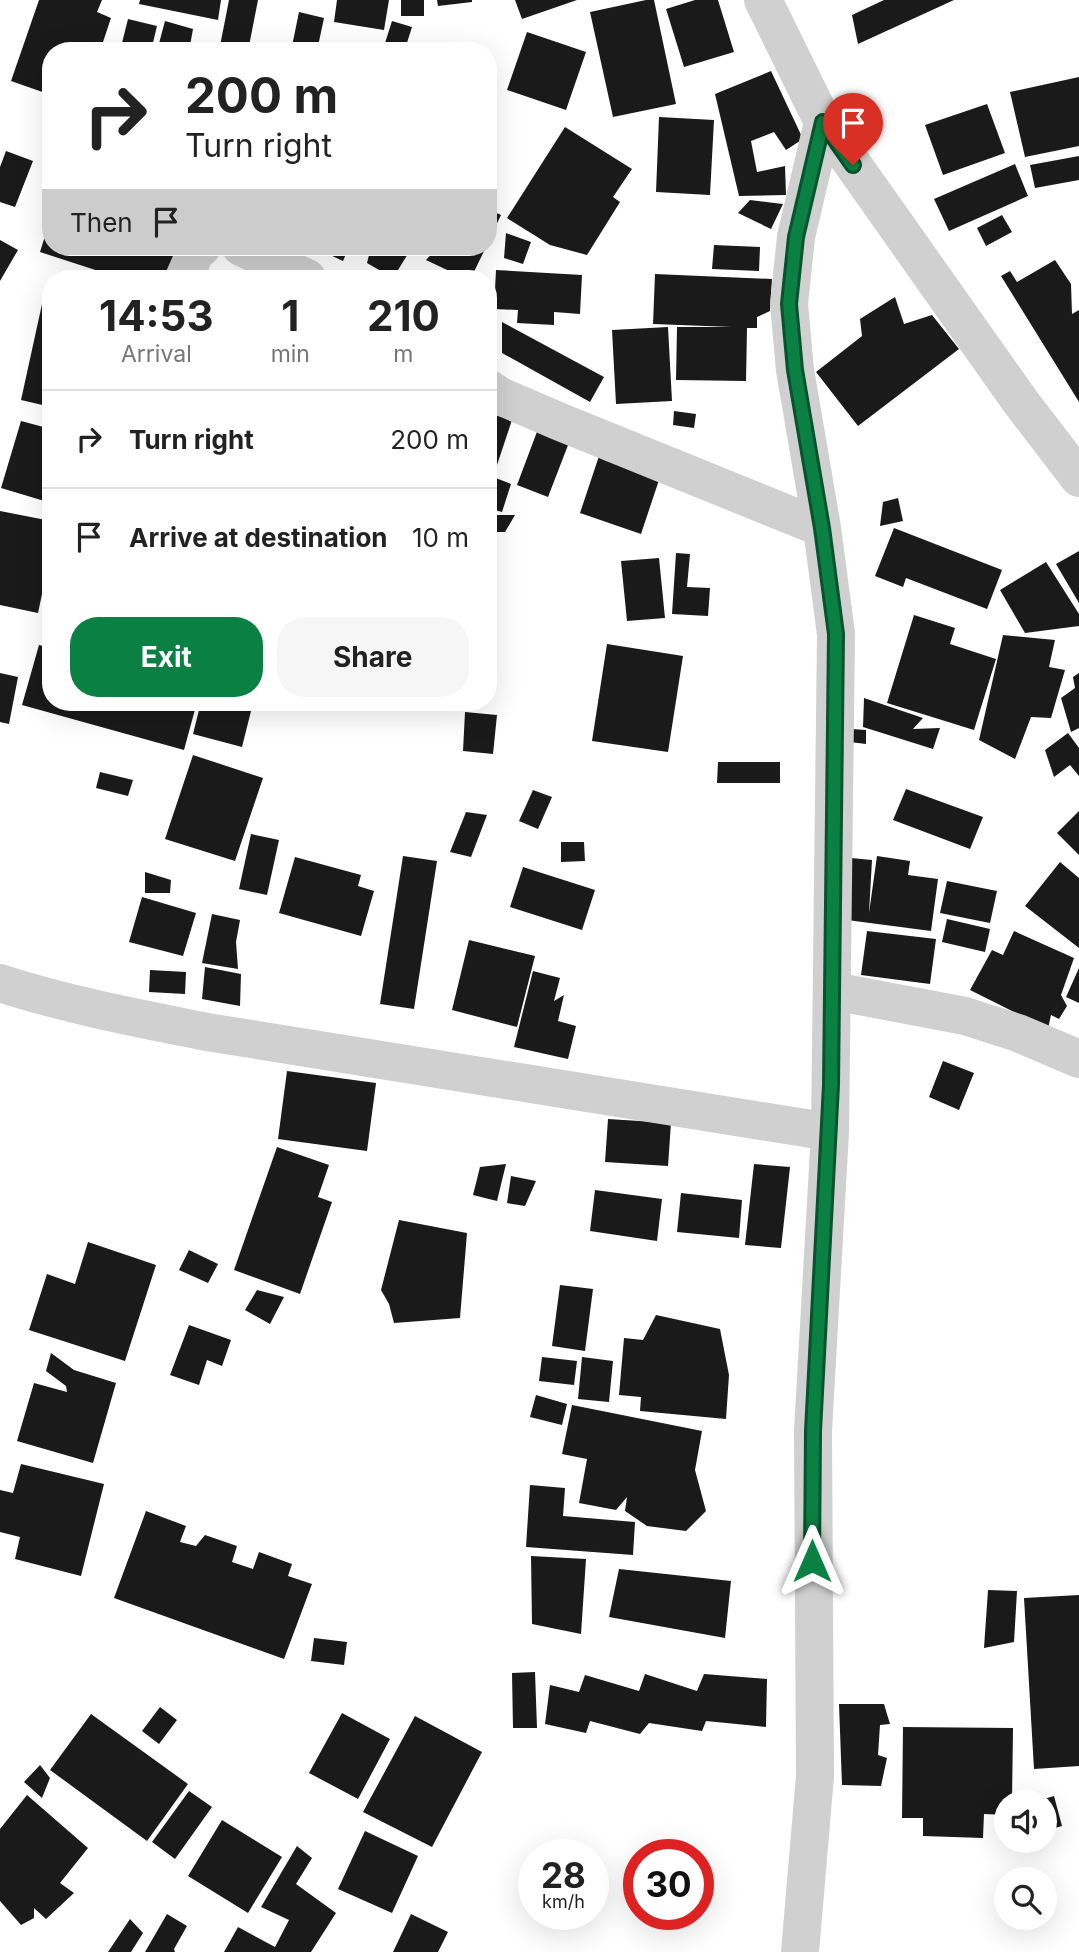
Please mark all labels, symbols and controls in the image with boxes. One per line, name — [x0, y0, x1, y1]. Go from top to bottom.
text: 200 m — [185, 66, 338, 125]
icon: right — [70, 70, 161, 161]
pin — [823, 93, 883, 165]
icon: arrive — [834, 104, 872, 142]
text: Turn right — [185, 126, 332, 165]
icon: arrive — [147, 203, 185, 241]
text: Then — [70, 207, 133, 238]
text: 14:53 — [99, 290, 214, 341]
text: 1 — [281, 290, 299, 341]
text: 210 — [367, 290, 440, 341]
text: Arrival — [121, 340, 192, 368]
text: min — [271, 340, 310, 368]
text: m — [393, 340, 414, 368]
icon: right — [70, 420, 108, 458]
text: Turn right — [129, 424, 254, 455]
text: 200 m — [390, 424, 469, 455]
icon: arrive — [70, 518, 108, 556]
text: Arrive at destination — [129, 522, 388, 553]
text: 10 m — [412, 522, 469, 553]
button: Exit — [70, 617, 263, 697]
button: Share — [277, 617, 469, 697]
position arrow — [775, 1524, 849, 1598]
map controls — [994, 1790, 1057, 1930]
button: sound — [994, 1790, 1057, 1853]
speed limit sign: 30 — [623, 1839, 714, 1930]
text: 28 — [541, 1854, 586, 1896]
button: search — [994, 1867, 1057, 1930]
text: km/h — [542, 1891, 585, 1912]

